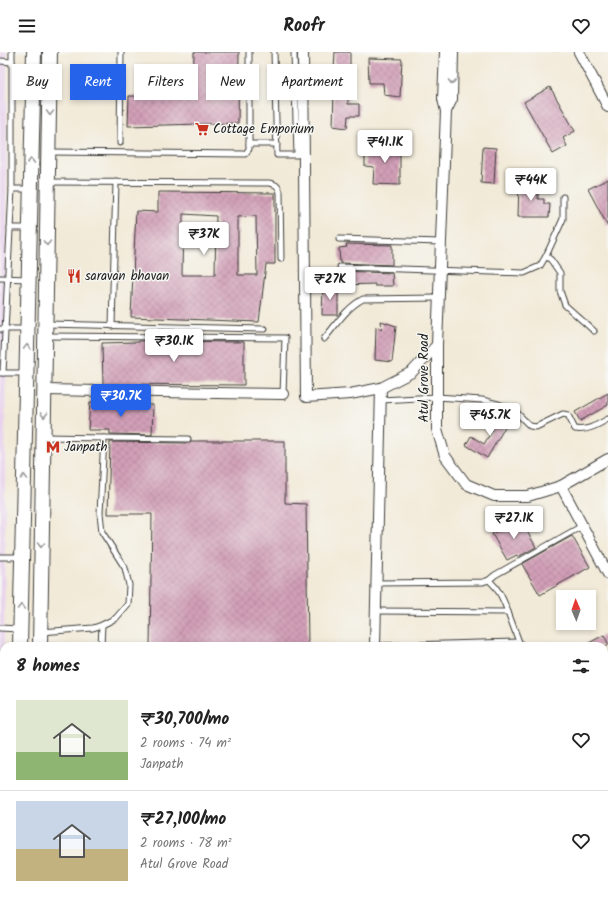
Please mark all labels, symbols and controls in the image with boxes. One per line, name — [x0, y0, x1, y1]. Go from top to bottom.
text: Roofr — [283, 12, 325, 41]
icon: menu — [16, 15, 38, 37]
icon: heart — [570, 15, 592, 37]
chip: Buy — [12, 64, 62, 100]
chip: Rent — [70, 64, 126, 100]
chip: Filters — [134, 64, 198, 100]
chip: New — [206, 64, 259, 100]
chip: Apartment — [267, 64, 357, 100]
one-way arrow — [448, 79, 456, 85]
one-way arrow — [45, 110, 54, 116]
place label: Cottage Emporium — [213, 119, 314, 140]
supermarket icon: Cottage Emporium — [194, 121, 210, 137]
pin: ₹41.1K — [352, 130, 418, 164]
text: ₹41.1K — [366, 132, 404, 153]
one-way arrow — [27, 158, 35, 164]
pin: ₹44K — [507, 168, 555, 202]
text: ₹44K — [514, 170, 548, 191]
pin: ₹37K — [180, 222, 228, 256]
text: ₹37K — [188, 224, 220, 245]
one-way arrow — [43, 240, 51, 246]
place label: saravan bhavan — [85, 266, 169, 287]
pin: ₹27K — [306, 267, 354, 301]
restaurant icon: saravan bhavan — [66, 268, 82, 284]
text: ₹27K — [314, 269, 346, 290]
pin: ₹30.1K — [141, 329, 207, 363]
text: ₹30.1K — [154, 331, 194, 352]
street label: Atul Grove Road — [414, 333, 435, 422]
one-way arrow — [23, 344, 31, 350]
pin: ₹30.7K — [88, 384, 154, 418]
text: ₹30.7K — [100, 386, 142, 407]
pin: ₹45.7K — [457, 403, 523, 437]
text: ₹45.7K — [469, 405, 511, 426]
one-way arrow — [40, 412, 48, 418]
place label: Janpath — [64, 437, 107, 458]
metro station icon: Janpath — [45, 439, 61, 455]
one-way arrow — [20, 474, 28, 480]
pin: ₹27.1K — [481, 506, 547, 540]
text: ₹27.1K — [494, 508, 534, 529]
one-way arrow — [37, 542, 46, 548]
north arrow — [556, 590, 596, 630]
map controls — [556, 590, 596, 630]
one-way arrow — [17, 604, 25, 610]
text: 8 homes — [16, 653, 80, 680]
icon: filters — [570, 655, 592, 677]
text: ₹30,700/mo — [140, 706, 229, 733]
icon: home — [48, 716, 96, 764]
icon: heart — [570, 729, 592, 751]
text: 2 rooms · 74 m² — [140, 733, 231, 754]
text: Janpath — [140, 754, 183, 775]
text: ₹27,100/mo — [140, 806, 226, 833]
icon: home — [48, 817, 96, 865]
icon: heart — [570, 830, 592, 852]
text: 2 rooms · 78 m² — [140, 833, 232, 854]
text: Atul Grove Road — [140, 854, 228, 875]

